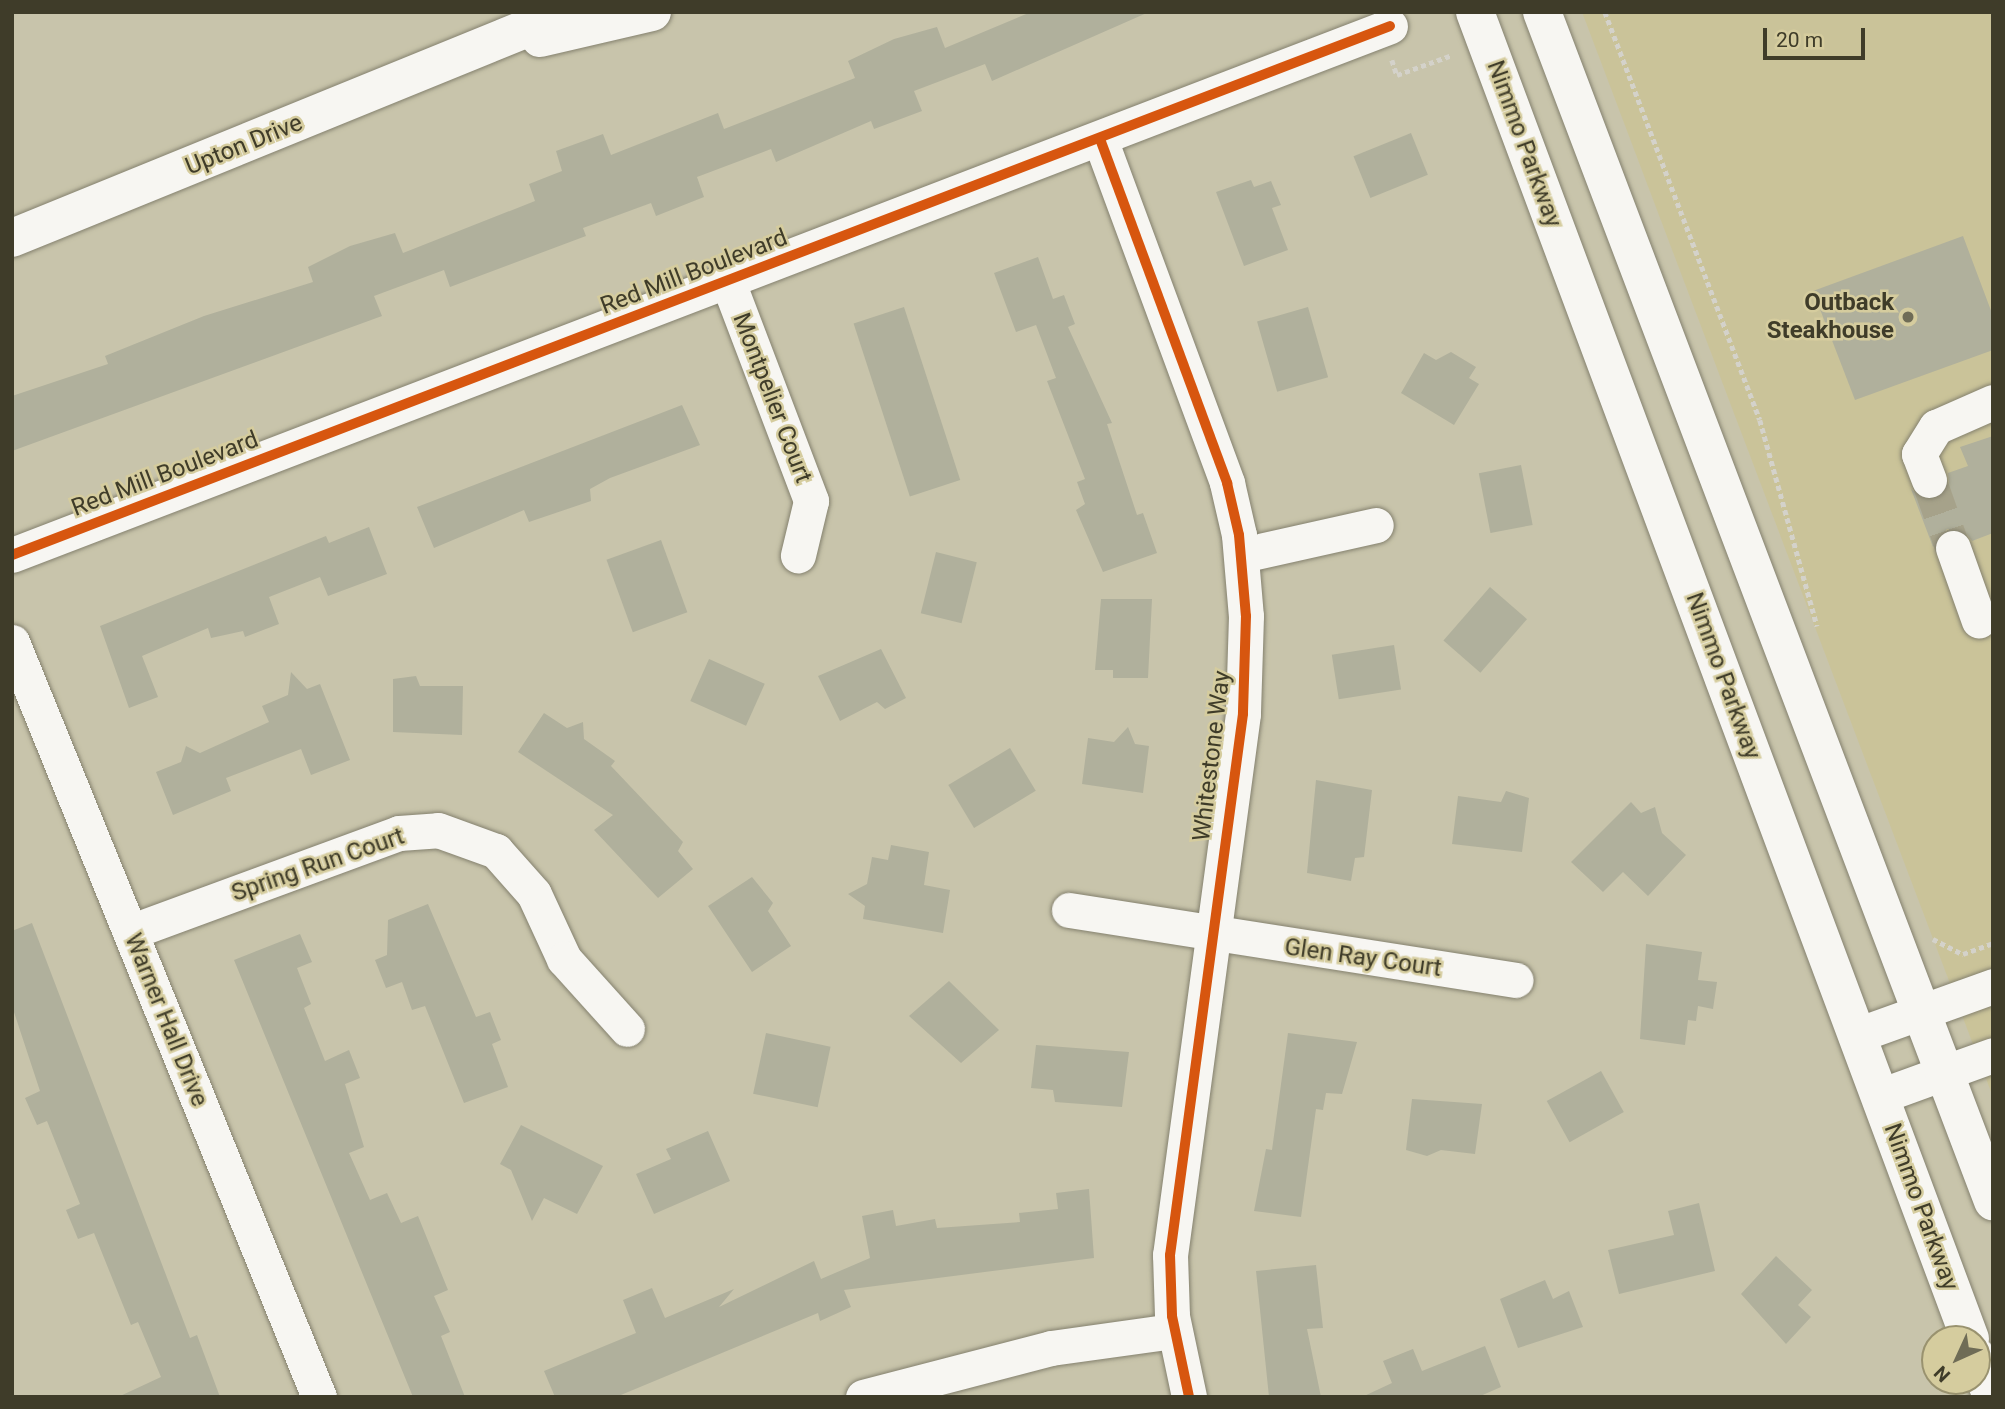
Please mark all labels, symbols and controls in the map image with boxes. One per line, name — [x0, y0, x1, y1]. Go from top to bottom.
scale bar — [1767, 14, 1868, 58]
text: 20 m — [1776, 28, 1823, 52]
street label: Nimmo Parkway — [1480, 57, 1568, 231]
street label: Upton Drive — [181, 109, 307, 181]
street label: Red Mill Boulevard — [597, 223, 791, 321]
place label: Outback Steakhouse — [1767, 289, 1894, 345]
street label: Montpelier Court — [726, 309, 818, 487]
marker: Outback Steakhouse — [1900, 309, 1916, 325]
street label: Red Mill Boulevard — [68, 425, 262, 523]
street label: Nimmo Parkway — [1679, 589, 1767, 763]
street label: Whitestone Way — [1187, 669, 1237, 843]
street label: Spring Run Court — [228, 822, 408, 908]
street label: Warner Hall Drive — [118, 929, 214, 1111]
street label: Glen Ray Court — [1283, 933, 1443, 983]
street label: Nimmo Parkway — [1877, 1120, 1965, 1294]
north arrow — [1921, 1325, 1991, 1395]
text: N — [1929, 1361, 1955, 1387]

